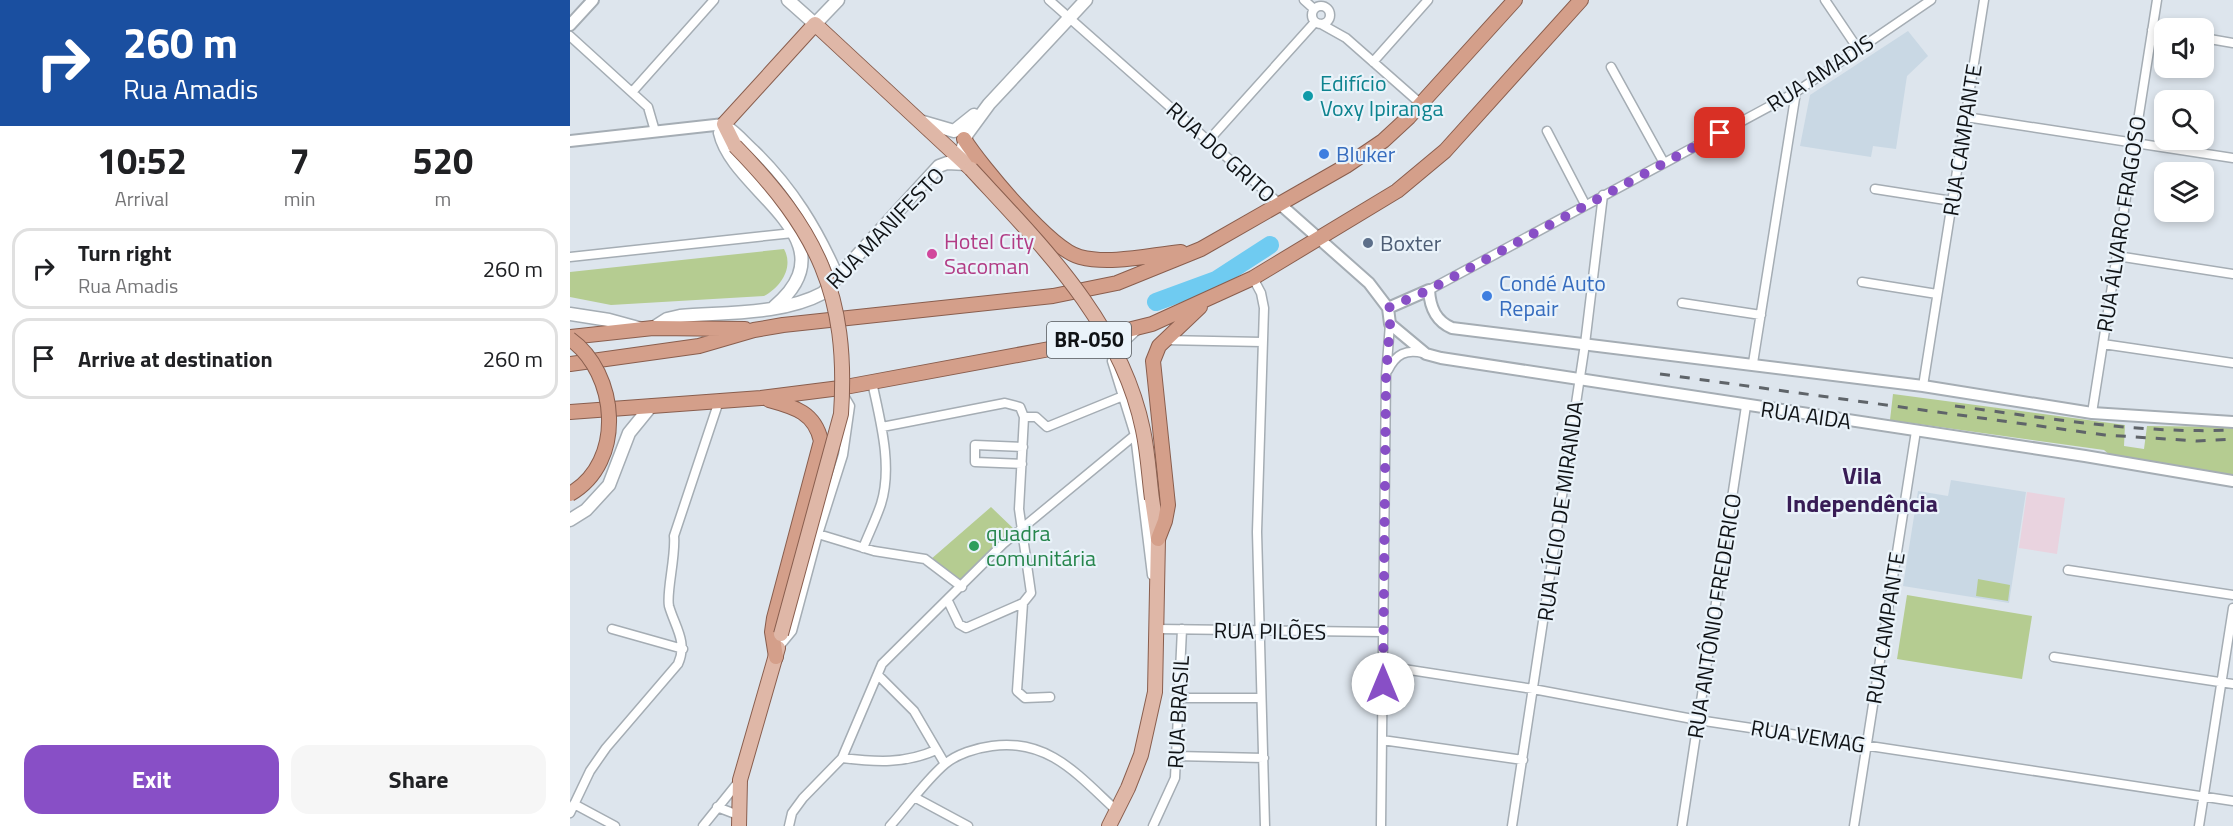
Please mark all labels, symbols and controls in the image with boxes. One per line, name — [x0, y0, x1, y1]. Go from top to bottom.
text: 260 m — [123, 10, 238, 74]
map controls — [2154, 18, 2214, 222]
button: sound — [2154, 18, 2214, 78]
icon: right — [24, 24, 102, 102]
street label: RUA AMADIS — [1760, 26, 1880, 120]
street label: RUA CAMPANTE — [1933, 62, 1991, 218]
place label: Edifício Voxy Ipiranga — [1320, 66, 1443, 125]
text: Rua Amadis — [123, 68, 258, 109]
marker: Edifício Voxy Ipiranga — [1301, 89, 1315, 103]
button: search — [2154, 90, 2214, 150]
street label: RUA DO GRITO — [1159, 93, 1283, 211]
pin — [1694, 107, 1745, 158]
street label: RUA ÁLVARO FRAGOSO — [2087, 113, 2155, 335]
icon: arrive — [1703, 116, 1736, 149]
text: 10:52 — [97, 133, 187, 188]
text: 7 — [290, 133, 310, 188]
text: 520 — [413, 133, 473, 188]
place label: Bluker — [1336, 137, 1396, 171]
marker: Bluker — [1317, 147, 1331, 161]
street label: RUA MANIFESTO — [818, 159, 952, 297]
button: layers — [2154, 162, 2214, 222]
text: Arrival — [115, 183, 169, 214]
text: min — [284, 183, 316, 214]
text: m — [434, 183, 451, 214]
place label: Hotel City Sacoman — [944, 224, 1035, 283]
place label: Boxter — [1380, 226, 1442, 260]
text: Turn right — [78, 236, 172, 270]
marker: Boxter — [1361, 236, 1375, 250]
marker: Hotel City Sacoman — [925, 247, 939, 261]
icon: right — [27, 252, 60, 285]
text: 260 m — [483, 252, 543, 286]
place label: Condé Auto Repair — [1499, 266, 1606, 325]
text: Rua Amadis — [78, 270, 178, 301]
marker: Condé Auto Repair — [1480, 289, 1494, 303]
road number: BR-050 — [1047, 322, 1131, 358]
icon: arrive — [27, 342, 60, 375]
text: Arrive at destination — [78, 342, 273, 376]
text: 260 m — [483, 342, 543, 376]
street label: RUA AIDA — [1759, 392, 1853, 438]
street label: RUA LÍCIO DE MIRANDA — [1528, 399, 1592, 623]
district label: Vila Independência — [1786, 457, 1938, 521]
street label: RUA ANTÔNIO FREDERICO — [1678, 491, 1750, 741]
place label: quadra comunitária — [986, 516, 1096, 575]
marker: quadra comunitária — [967, 539, 981, 553]
street label: RUA CAMPANTE — [1856, 550, 1914, 706]
street label: RUA PILÕES — [1213, 613, 1327, 649]
position arrow — [1351, 652, 1415, 716]
street label: RUA BRASIL — [1158, 654, 1198, 769]
street label: RUA VEMAG — [1748, 710, 1868, 762]
button: Exit — [24, 745, 279, 814]
button: Share — [291, 745, 546, 814]

